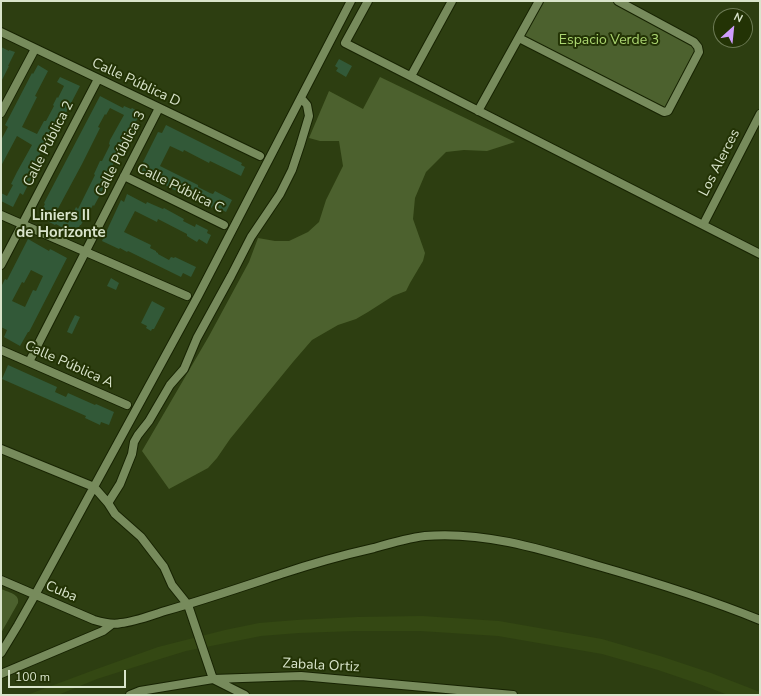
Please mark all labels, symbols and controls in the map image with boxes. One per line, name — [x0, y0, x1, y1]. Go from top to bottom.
north arrow — [713, 8, 753, 48]
text: N — [731, 9, 745, 26]
park label: Espacio Verde 3 — [559, 33, 659, 49]
street label: Calle Pública D — [89, 55, 183, 111]
street label: Calle Pública 2 — [20, 98, 78, 190]
street label: Calle Pública 3 — [92, 108, 150, 200]
street label: Los Alerces — [696, 127, 744, 199]
street label: Calle Pública C — [134, 161, 226, 217]
district label: Liniers II de Horizonte — [16, 207, 106, 242]
street label: Calle Pública A — [22, 338, 116, 392]
street label: Cuba — [43, 578, 79, 606]
street label: Zabala Ortiz — [282, 656, 360, 676]
scale bar — [10, 662, 128, 688]
text: 100 m — [15, 669, 50, 685]

